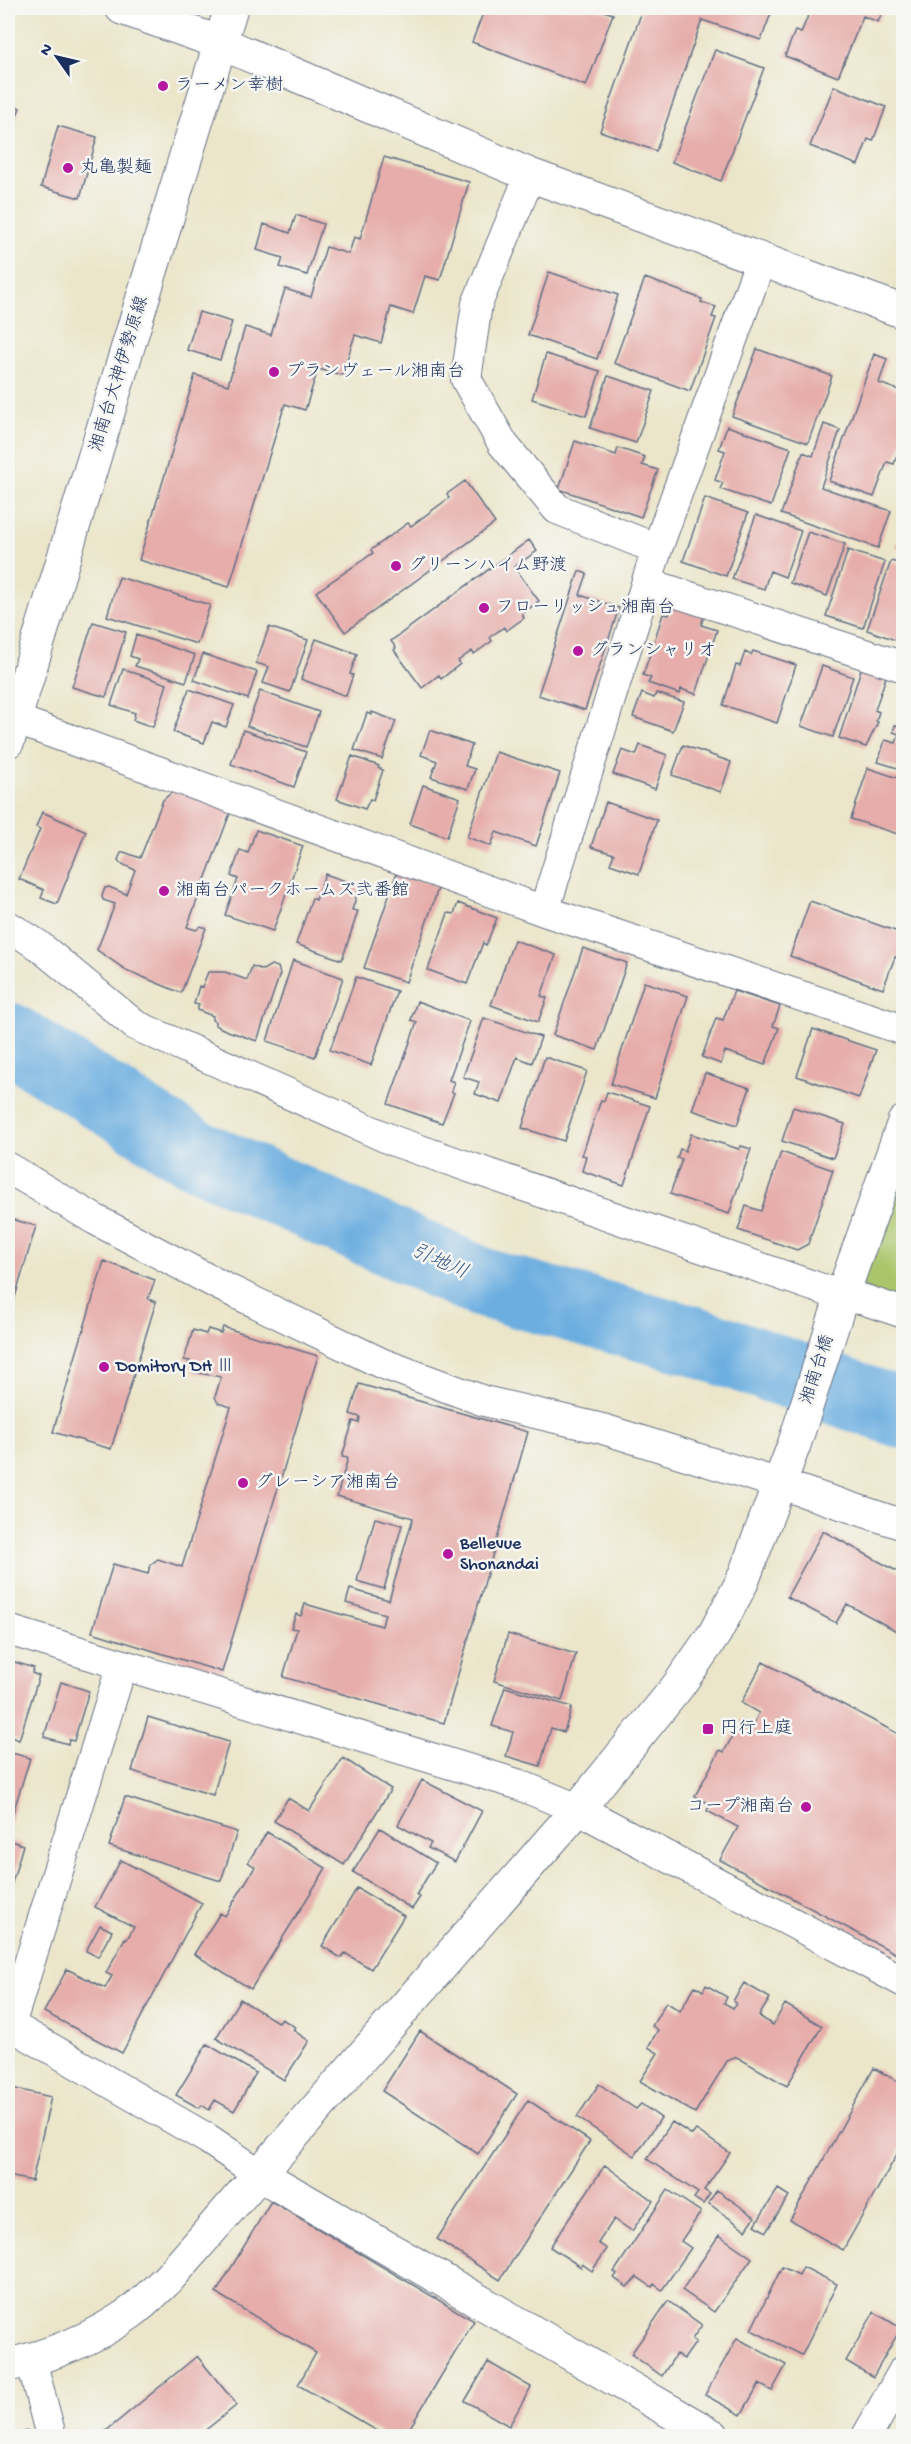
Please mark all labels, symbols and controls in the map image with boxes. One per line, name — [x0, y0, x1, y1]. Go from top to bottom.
north arrow — [27, 27, 87, 87]
text: N — [37, 40, 59, 60]
place label: ラーメン幸樹 — [175, 75, 283, 97]
marker: ラーメン幸樹 — [156, 79, 170, 93]
place label: 丸亀製麺 — [80, 157, 152, 179]
marker: 丸亀製麺 — [61, 161, 75, 175]
street label: 湘南台大神伊勢原線 — [85, 293, 154, 455]
place label: プランヴェール湘南台 — [286, 361, 465, 383]
marker: プランヴェール湘南台 — [267, 365, 281, 379]
place label: グリーンハイム野渡 — [408, 555, 567, 577]
marker: グリーンハイム野渡 — [389, 559, 403, 573]
place label: フローリッシュ湘南台 — [496, 597, 675, 619]
marker: フローリッシュ湘南台 — [477, 601, 491, 615]
place label: グランシャリオ — [590, 640, 716, 662]
marker: グランシャリオ — [571, 644, 585, 658]
place label: 湘南台パークホームズ弐番館 — [176, 880, 409, 902]
marker: 湘南台パークホームズ弐番館 — [157, 884, 171, 898]
water label: 引地川 — [407, 1239, 471, 1286]
street label: 湘南台橋 — [796, 1332, 839, 1407]
place label: Domitory DH Ⅲ — [115, 1357, 234, 1378]
marker: Domitory DH Ⅲ — [97, 1360, 111, 1374]
place label: グレーシア湘南台 — [255, 1472, 400, 1494]
marker: グレーシア湘南台 — [236, 1476, 250, 1490]
place label: Bellevue Shonandai — [459, 1534, 539, 1576]
marker: Bellevue Shonandai — [441, 1547, 455, 1561]
place label: 円行上庭 — [720, 1718, 792, 1740]
marker: 円行上庭 — [701, 1722, 715, 1736]
place label: コープ湘南台 — [687, 1796, 794, 1818]
marker: コープ湘南台 — [799, 1800, 813, 1814]

